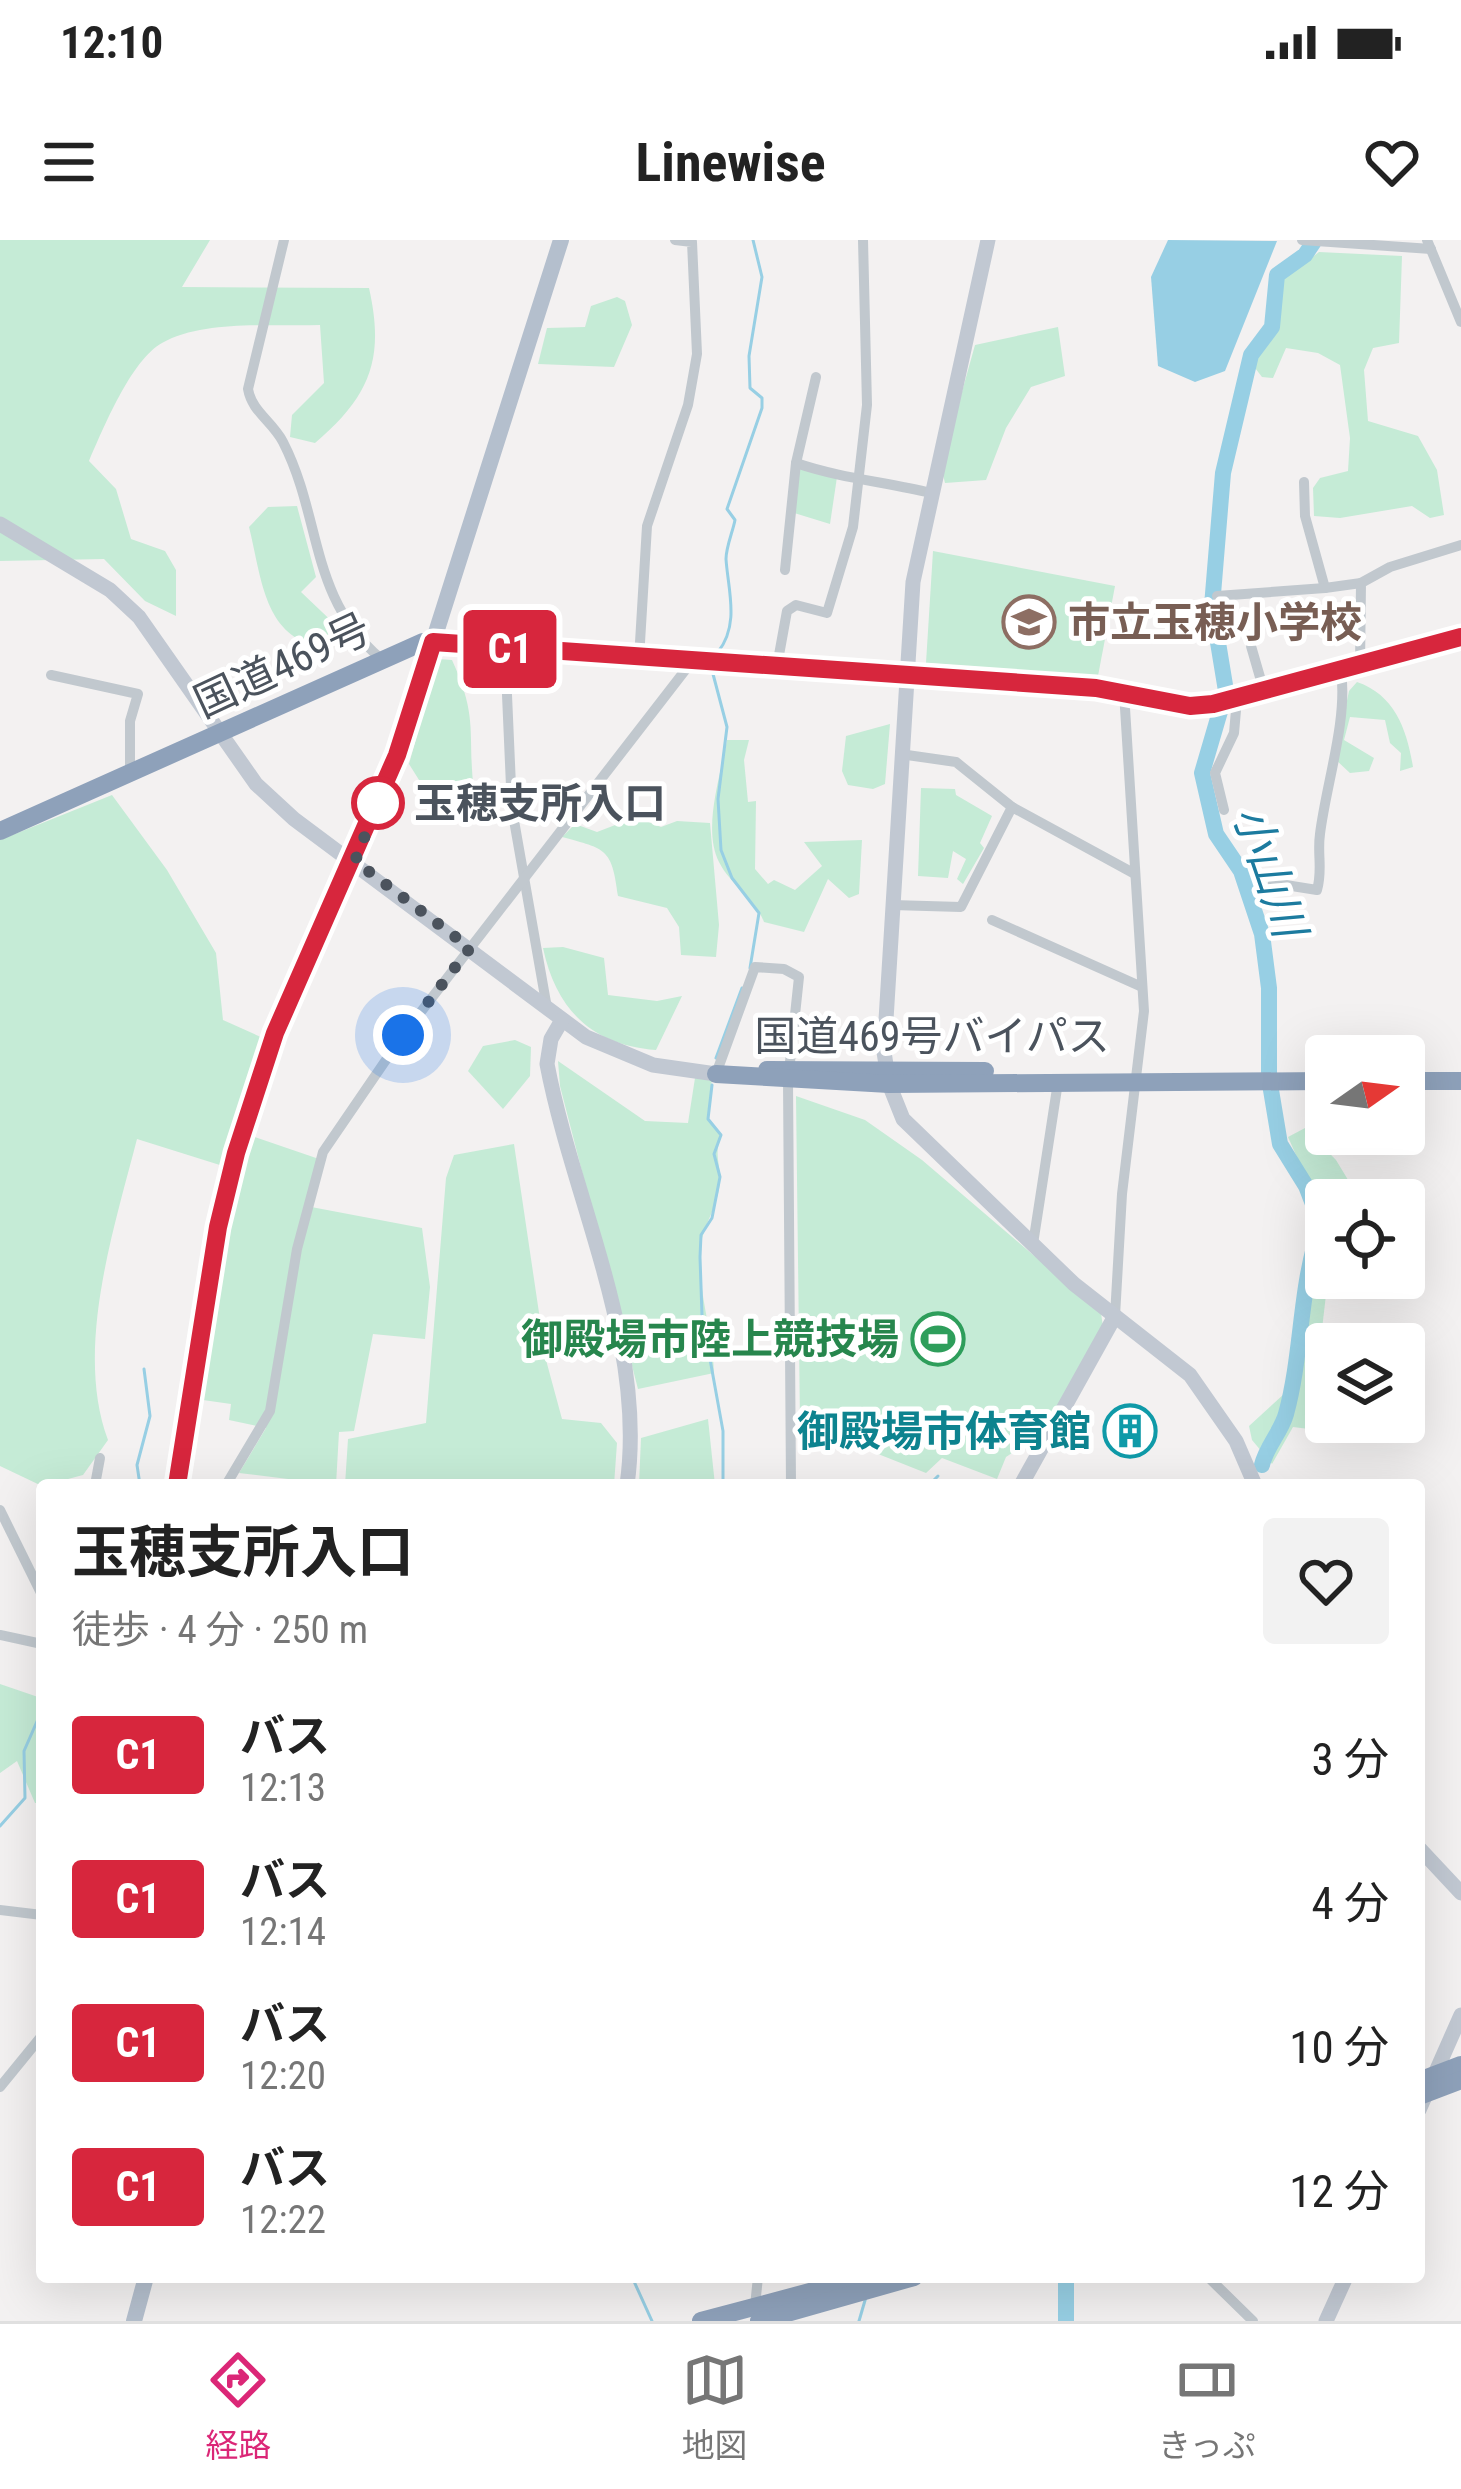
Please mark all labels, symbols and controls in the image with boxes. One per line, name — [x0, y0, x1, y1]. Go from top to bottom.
text: 12:10 — [60, 16, 163, 69]
icon: menu — [36, 129, 102, 195]
icon: heart — [1359, 129, 1425, 195]
text: Linewise — [635, 131, 826, 194]
school or university icon: 市立玉穂小学校 — [1001, 594, 1057, 650]
place label: 市立玉穂小学校 — [1068, 598, 1362, 647]
street label: 国道469号 — [187, 603, 378, 727]
line badge: C1 — [456, 610, 564, 688]
text: C1 — [487, 624, 533, 673]
marker: 玉穂支所入口 — [353, 778, 403, 828]
place label: 玉穂支所入口 — [414, 779, 666, 828]
water label: 小山川 — [1222, 799, 1318, 947]
your location — [373, 1005, 433, 1065]
street label: 国道469号バイパス — [754, 1012, 1110, 1061]
north arrow — [1305, 1035, 1425, 1155]
map controls — [1305, 1035, 1425, 1443]
button: locate — [1305, 1179, 1425, 1299]
sports icon: 御殿場市陸上競技場 — [910, 1311, 966, 1367]
place label: 御殿場市陸上競技場 — [521, 1315, 899, 1364]
button: layers — [1305, 1323, 1425, 1443]
building icon: 御殿場市体育館 — [1102, 1403, 1158, 1459]
place label: 御殿場市体育館 — [797, 1407, 1091, 1456]
button: heart — [1263, 1518, 1389, 1644]
text: 玉穂支所入口 — [72, 1519, 414, 1586]
text: 徒歩 · 4 分 · 250 m — [72, 1607, 368, 1653]
text: バス — [240, 1710, 330, 1763]
text: C1 — [115, 1730, 161, 1779]
text: 3 分 — [1311, 1733, 1389, 1786]
text: 12:13 — [240, 1765, 326, 1811]
text: バス — [240, 1854, 330, 1907]
text: C1 — [115, 1874, 161, 1923]
text: 4 分 — [1311, 1877, 1389, 1930]
text: 12:14 — [240, 1909, 326, 1955]
text: バス — [240, 1998, 330, 2051]
text: C1 — [115, 2018, 161, 2067]
text: 10 分 — [1289, 2021, 1389, 2074]
text: 12:20 — [240, 2053, 326, 2099]
text: バス — [240, 2142, 330, 2195]
text: C1 — [115, 2162, 161, 2211]
text: 12 分 — [1289, 2165, 1389, 2218]
text: 12:22 — [240, 2197, 326, 2243]
tab: 経路 — [205, 2347, 271, 2467]
tab: 地図 — [682, 2347, 748, 2467]
tab: きっぷ — [1158, 2347, 1256, 2467]

